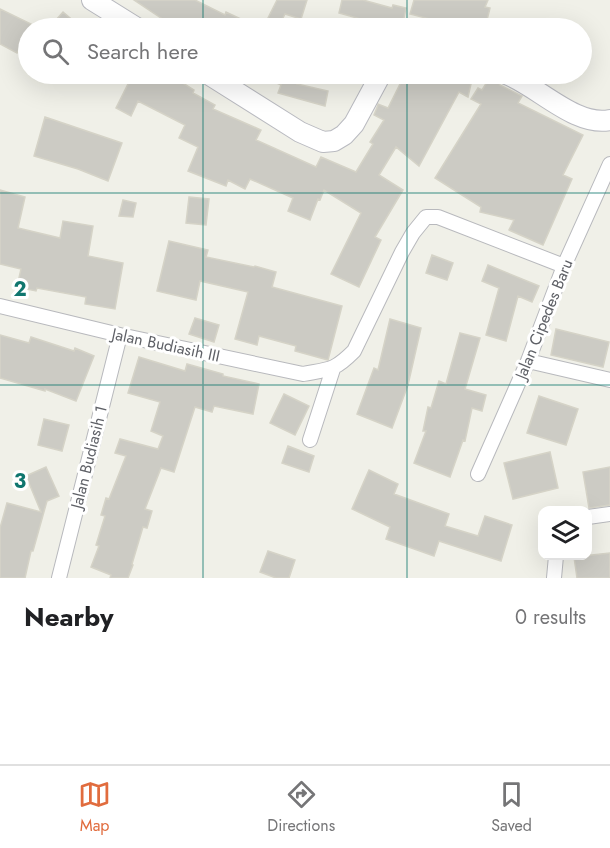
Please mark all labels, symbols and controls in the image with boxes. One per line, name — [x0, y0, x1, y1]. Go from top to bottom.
search box — [18, 18, 592, 84]
icon: search — [39, 35, 72, 68]
text: Search here — [87, 35, 198, 67]
street label: Jalan Cipedes Baru — [509, 255, 579, 384]
text: 2 — [13, 275, 27, 304]
street label: Jalan Budiasih III — [108, 322, 222, 368]
street label: Jalan Budiasih 1 — [65, 403, 113, 513]
text: 3 — [14, 467, 26, 496]
map controls — [538, 506, 592, 560]
button: layers — [538, 506, 592, 560]
text: Nearby — [24, 598, 113, 636]
text: 0 results — [515, 603, 586, 632]
tab: Map — [78, 778, 111, 837]
tab: Directions — [267, 778, 335, 837]
tab: Saved — [491, 778, 532, 837]

